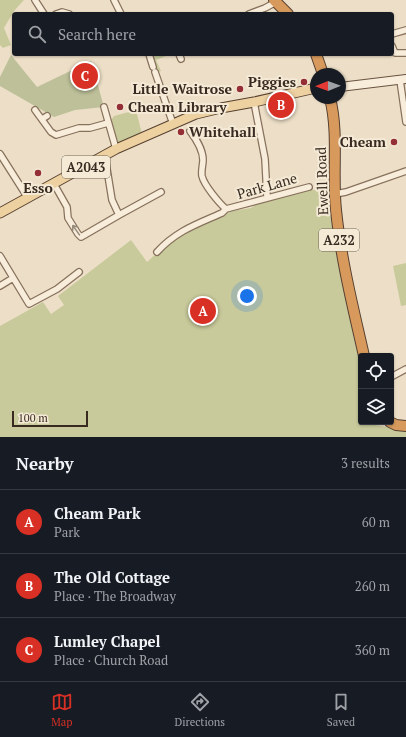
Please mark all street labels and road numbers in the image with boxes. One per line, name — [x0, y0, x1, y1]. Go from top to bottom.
street label: Ewell Road — [311, 146, 332, 215]
road number: A2043 — [62, 156, 110, 178]
street label: Park Lane — [235, 168, 299, 203]
road number: A232 — [319, 229, 359, 251]

